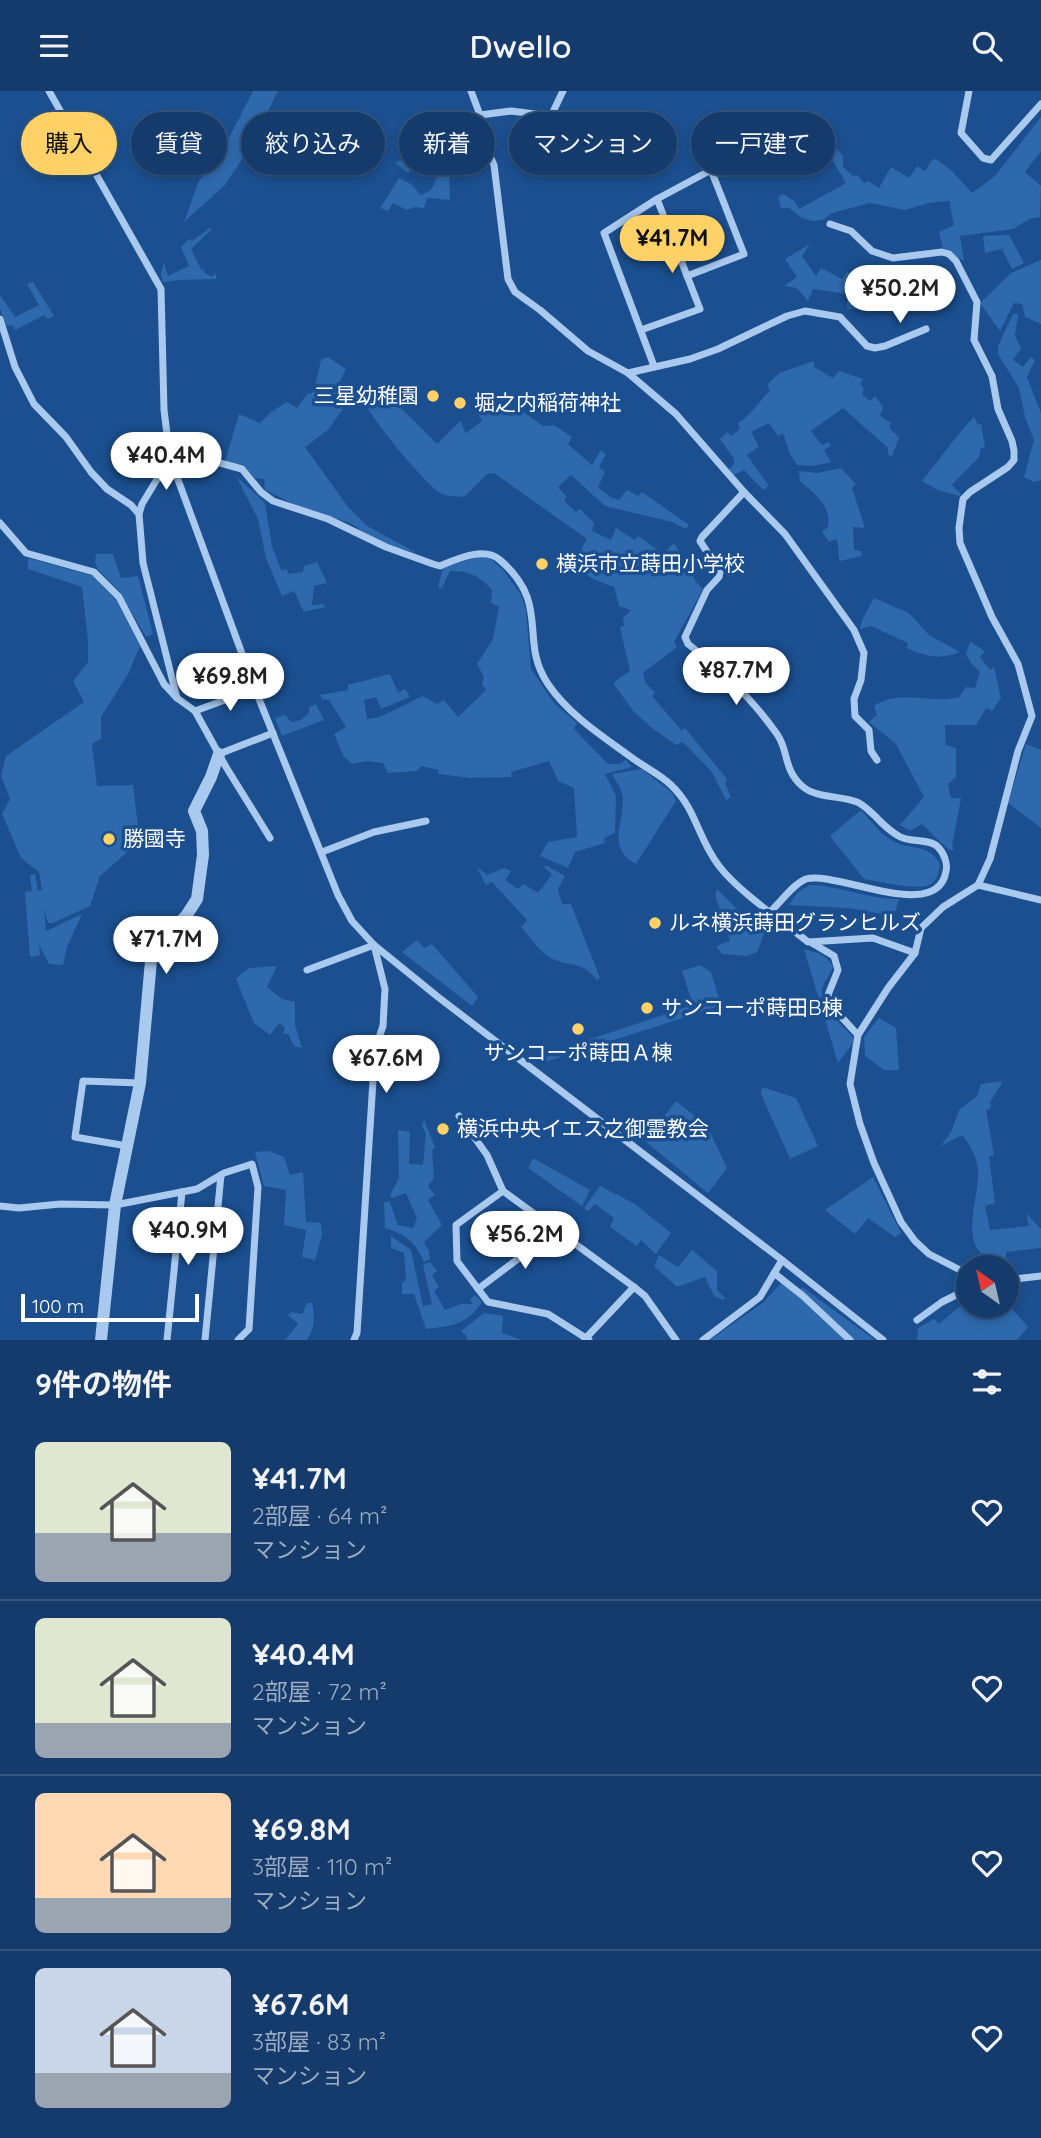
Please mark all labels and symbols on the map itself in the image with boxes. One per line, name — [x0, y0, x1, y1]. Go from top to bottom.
pin: ¥41.7M — [615, 215, 729, 275]
pin: ¥50.2M — [843, 265, 957, 325]
place label: 三星幼稚園 — [314, 382, 419, 408]
marker: 三星幼稚園 — [425, 388, 441, 404]
place label: 堀之内稲荷神社 — [474, 389, 621, 415]
marker: 堀之内稲荷神社 — [452, 395, 468, 411]
pin: ¥40.4M — [109, 433, 223, 492]
place label: 横浜市立蒔田小学校 — [556, 550, 745, 576]
marker: 横浜市立蒔田小学校 — [534, 556, 550, 572]
pin: ¥87.7M — [679, 647, 793, 707]
pin: ¥69.8M — [173, 653, 287, 713]
place label: 勝國寺 — [123, 825, 186, 851]
marker: 勝國寺 — [101, 831, 117, 847]
place label: ルネ横浜蒔田グランヒルズ — [669, 909, 921, 935]
marker: ルネ横浜蒔田グランヒルズ — [647, 915, 663, 931]
pin: ¥71.7M — [109, 917, 223, 976]
place label: サンコーポ蒔田B棟 — [661, 994, 843, 1020]
marker: サンコーポ蒔田B棟 — [639, 1000, 655, 1016]
marker: サンコーポ蒔田Ａ棟 — [570, 1021, 586, 1037]
pin: ¥67.6M — [329, 1035, 443, 1095]
place label: サンコーポ蒔田Ａ棟 — [484, 1039, 673, 1065]
place label: 横浜中央イエス之御霊教会 — [457, 1115, 709, 1141]
marker: 横浜中央イエス之御霊教会 — [435, 1121, 451, 1137]
pin: ¥40.9M — [131, 1207, 245, 1267]
pin: ¥56.2M — [468, 1211, 582, 1271]
north arrow — [956, 1255, 1018, 1318]
scale bar — [21, 1291, 200, 1323]

